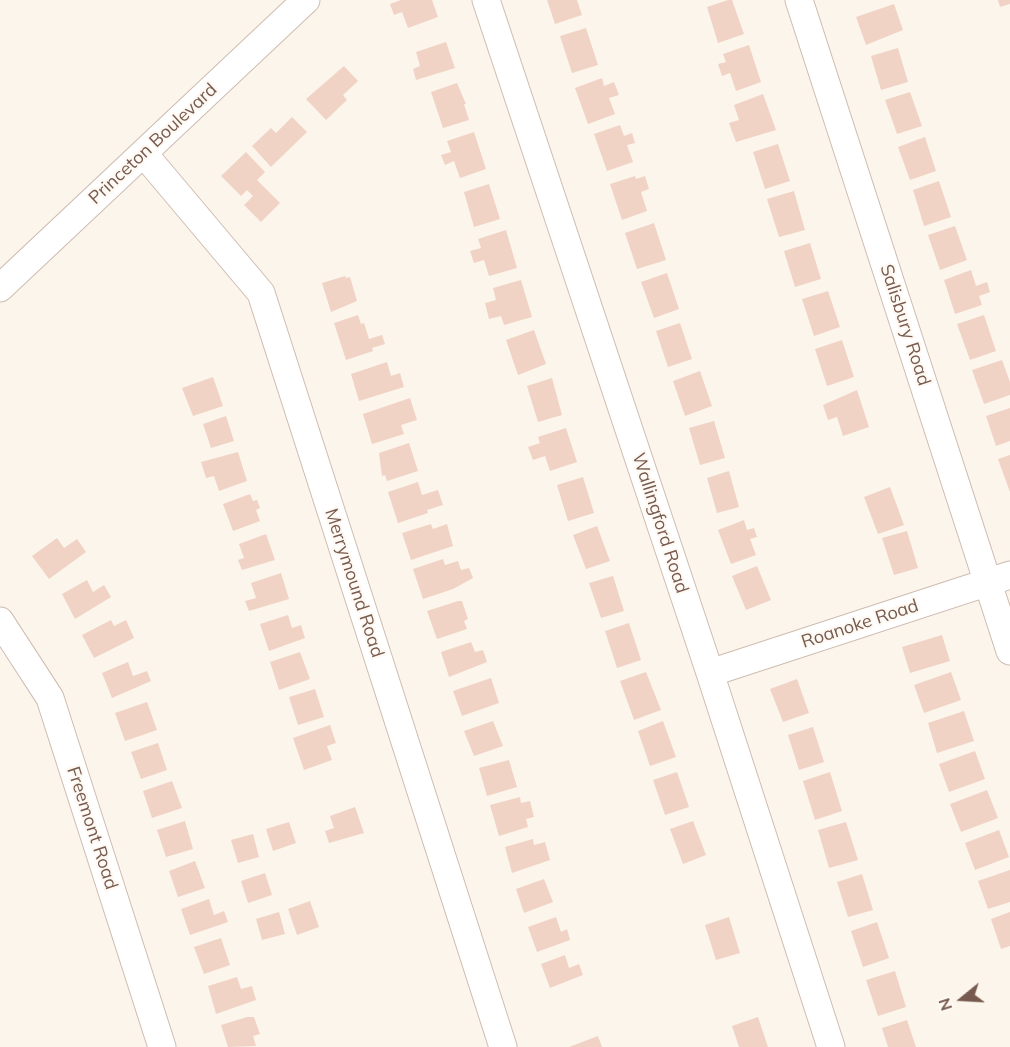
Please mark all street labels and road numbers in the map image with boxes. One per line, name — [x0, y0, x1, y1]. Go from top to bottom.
street label: Princeton Boulevard — [84, 79, 222, 209]
street label: Salisbury Road — [875, 262, 935, 388]
street label: Wallingford Road — [627, 450, 693, 596]
street label: Merrymound Road — [320, 506, 388, 660]
street label: Roanoke Road — [799, 595, 921, 653]
street label: Freemont Road — [62, 764, 122, 892]

